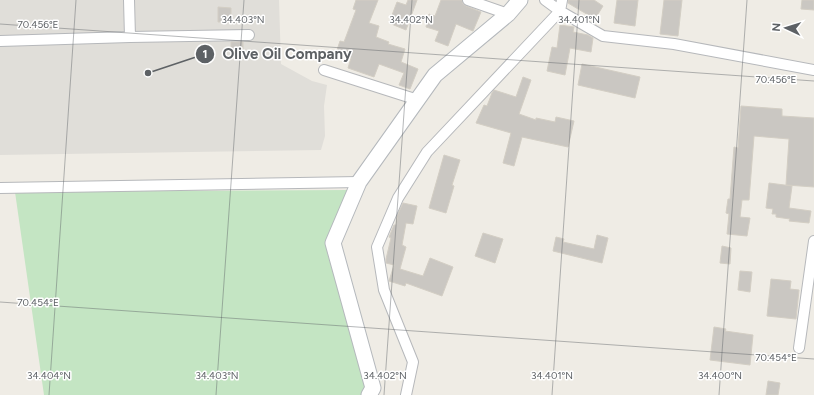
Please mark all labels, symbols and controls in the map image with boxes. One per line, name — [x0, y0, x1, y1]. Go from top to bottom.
north arrow — [766, 8, 806, 48]
text: 34.403°N — [221, 13, 265, 26]
text: 34.402°N — [389, 13, 433, 26]
text: 34.401°N — [558, 13, 600, 26]
text: 70.456°E — [17, 18, 59, 31]
text: N — [770, 23, 783, 32]
callout: Olive Oil Company — [195, 40, 360, 67]
text: Olive Oil Company — [222, 45, 352, 63]
text: 1 — [202, 47, 208, 61]
text: 70.456°E — [755, 73, 797, 86]
text: 70.454°E — [17, 296, 59, 309]
text: 70.454°E — [755, 351, 797, 364]
text: 34.404°N — [27, 369, 71, 382]
text: 34.403°N — [195, 369, 239, 382]
text: 34.402°N — [363, 369, 407, 382]
text: 34.401°N — [531, 369, 573, 382]
text: 34.400°N — [698, 369, 742, 382]

